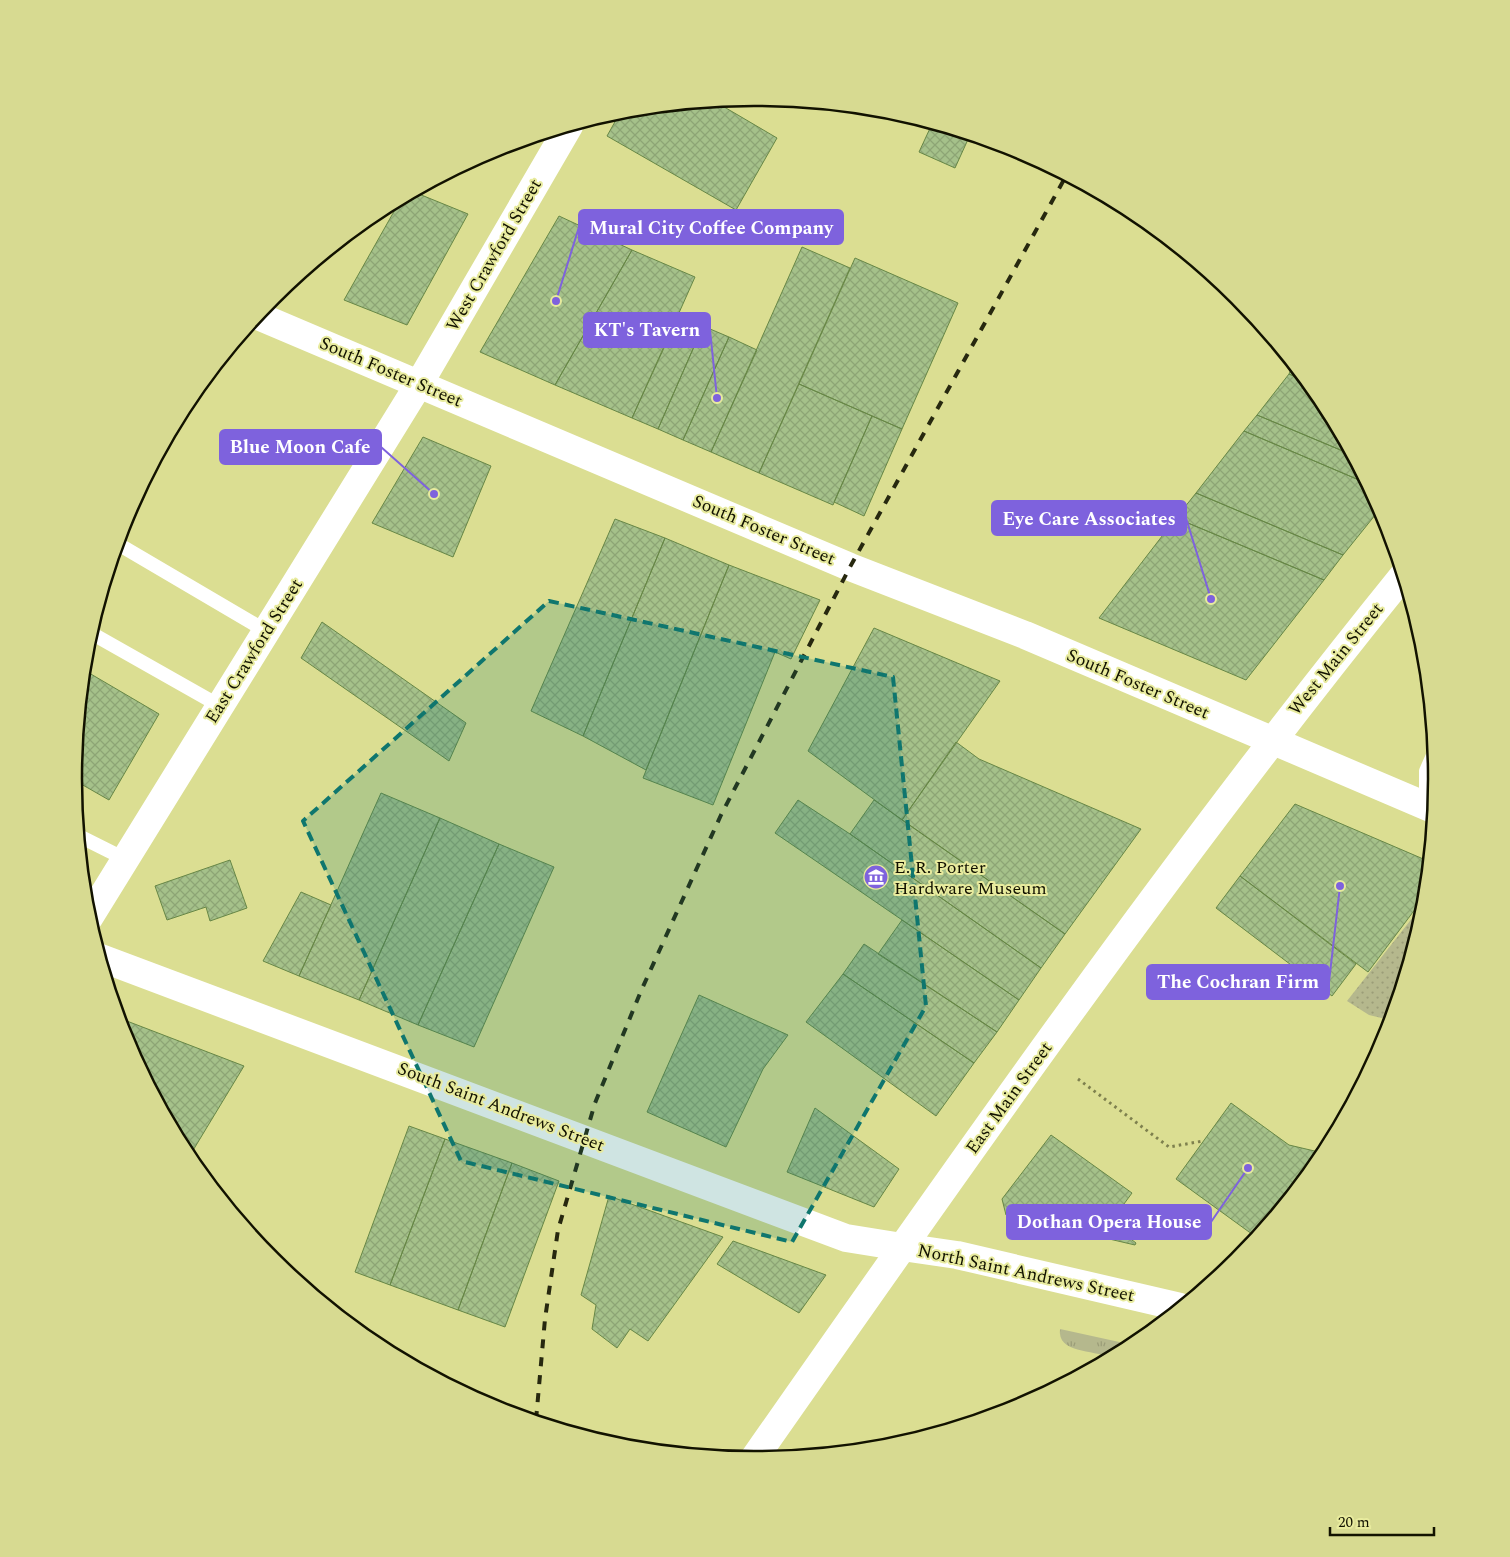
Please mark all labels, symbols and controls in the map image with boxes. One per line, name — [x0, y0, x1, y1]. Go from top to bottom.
street label: West Crawford Street — [439, 174, 549, 336]
callout: Mural City Coffee Company — [579, 210, 843, 244]
text: Mural City Coffee Company — [589, 214, 834, 243]
callout: KT's Tavern — [584, 313, 710, 347]
text: KT's Tavern — [594, 316, 700, 345]
street label: South Foster Street — [315, 330, 467, 414]
callout: Blue Moon Cafe — [220, 430, 381, 464]
text: Blue Moon Cafe — [230, 433, 370, 462]
street label: South Foster Street — [688, 488, 840, 572]
callout: Eye Care Associates — [992, 501, 1186, 535]
text: Eye Care Associates — [1002, 505, 1176, 534]
street label: East Crawford Street — [198, 573, 310, 729]
street label: West Main Street — [1282, 597, 1390, 721]
street label: South Foster Street — [1062, 642, 1214, 726]
place label: E. R. Porter Hardware Museum — [894, 854, 1047, 902]
museum icon: E. R. Porter Hardware Museum — [863, 864, 889, 890]
callout: The Cochran Firm — [1147, 965, 1329, 999]
text: The Cochran Firm — [1157, 968, 1319, 997]
street label: East Main Street — [959, 1036, 1059, 1160]
street label: South Saint Andrews Street — [394, 1055, 608, 1159]
callout: Dothan Opera House — [1007, 1205, 1211, 1239]
text: Dothan Opera House — [1017, 1208, 1201, 1237]
street label: North Saint Andrews Street — [915, 1237, 1137, 1309]
scale bar — [1330, 1504, 1434, 1536]
text: 20 m — [1338, 1511, 1370, 1534]

